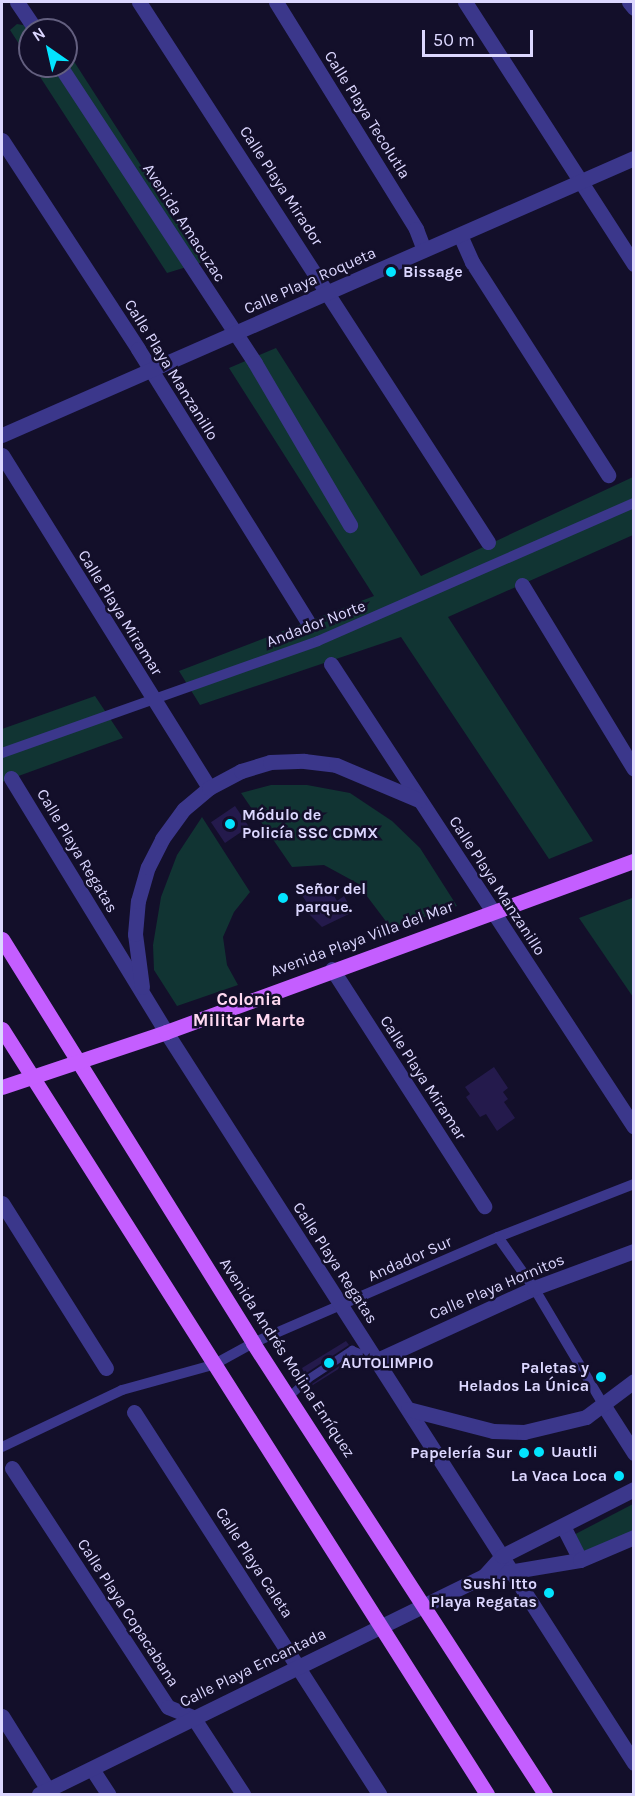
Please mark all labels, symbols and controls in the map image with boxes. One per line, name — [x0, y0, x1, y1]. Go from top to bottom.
north arrow — [18, 18, 78, 78]
scale bar — [425, 18, 536, 56]
text: N — [29, 23, 49, 45]
text: 50 m — [433, 29, 475, 51]
street label: Calle Playa Tecolutla — [320, 47, 414, 183]
street label: Calle Playa Mirador — [235, 123, 327, 249]
street label: Avenida Amacuzac — [139, 160, 229, 286]
street label: Calle Playa Roqueta — [241, 243, 379, 319]
place label: Bissage — [403, 262, 463, 282]
marker: Bissage — [384, 265, 398, 279]
street label: Calle Playa Manzanillo — [120, 296, 222, 444]
street label: Calle Playa Miramar — [74, 547, 166, 679]
street label: Andador Norte — [264, 596, 368, 652]
street label: Calle Playa Regatas — [32, 786, 122, 916]
place label: Módulo de Policía SSC CDMX — [242, 805, 378, 843]
street label: Calle Playa Manzanillo — [445, 813, 549, 959]
marker: Módulo de Policía SSC CDMX — [223, 817, 237, 831]
place label: Señor del parque. — [295, 879, 366, 917]
marker: Señor del parque. — [276, 891, 290, 905]
street label: Avenida Playa Villa del Mar — [268, 897, 456, 981]
district label: Colonia Militar Marte — [193, 989, 305, 1032]
street label: Calle Playa Miramar — [376, 1012, 470, 1144]
street label: Calle Playa Regatas — [289, 1199, 381, 1327]
street label: Andador Sur — [365, 1232, 455, 1286]
street label: Calle Playa Hornitos — [427, 1250, 567, 1324]
street label: Avenida Andrés Molina Enríquez — [215, 1255, 359, 1461]
place label: AUTOLIMPIO — [341, 1353, 433, 1373]
marker: AUTOLIMPIO — [322, 1356, 336, 1370]
place label: Paletas y Helados La Única — [458, 1358, 589, 1396]
marker: Paletas y Helados La Única — [594, 1370, 608, 1384]
place label: Uautli — [551, 1442, 598, 1462]
place label: Papelería Sur — [410, 1443, 512, 1463]
marker: Uautli — [532, 1445, 546, 1459]
marker: Papelería Sur — [517, 1446, 531, 1460]
place label: La Vaca Loca — [511, 1466, 607, 1486]
marker: La Vaca Loca — [612, 1469, 626, 1483]
street label: Calle Playa Caleta — [211, 1504, 297, 1622]
street label: Calle Playa Copacabana — [73, 1536, 183, 1690]
place label: Sushi Itto Playa Regatas — [430, 1574, 537, 1612]
marker: Sushi Itto Playa Regatas — [542, 1586, 556, 1600]
street label: Calle Playa Encantada — [177, 1624, 329, 1712]

